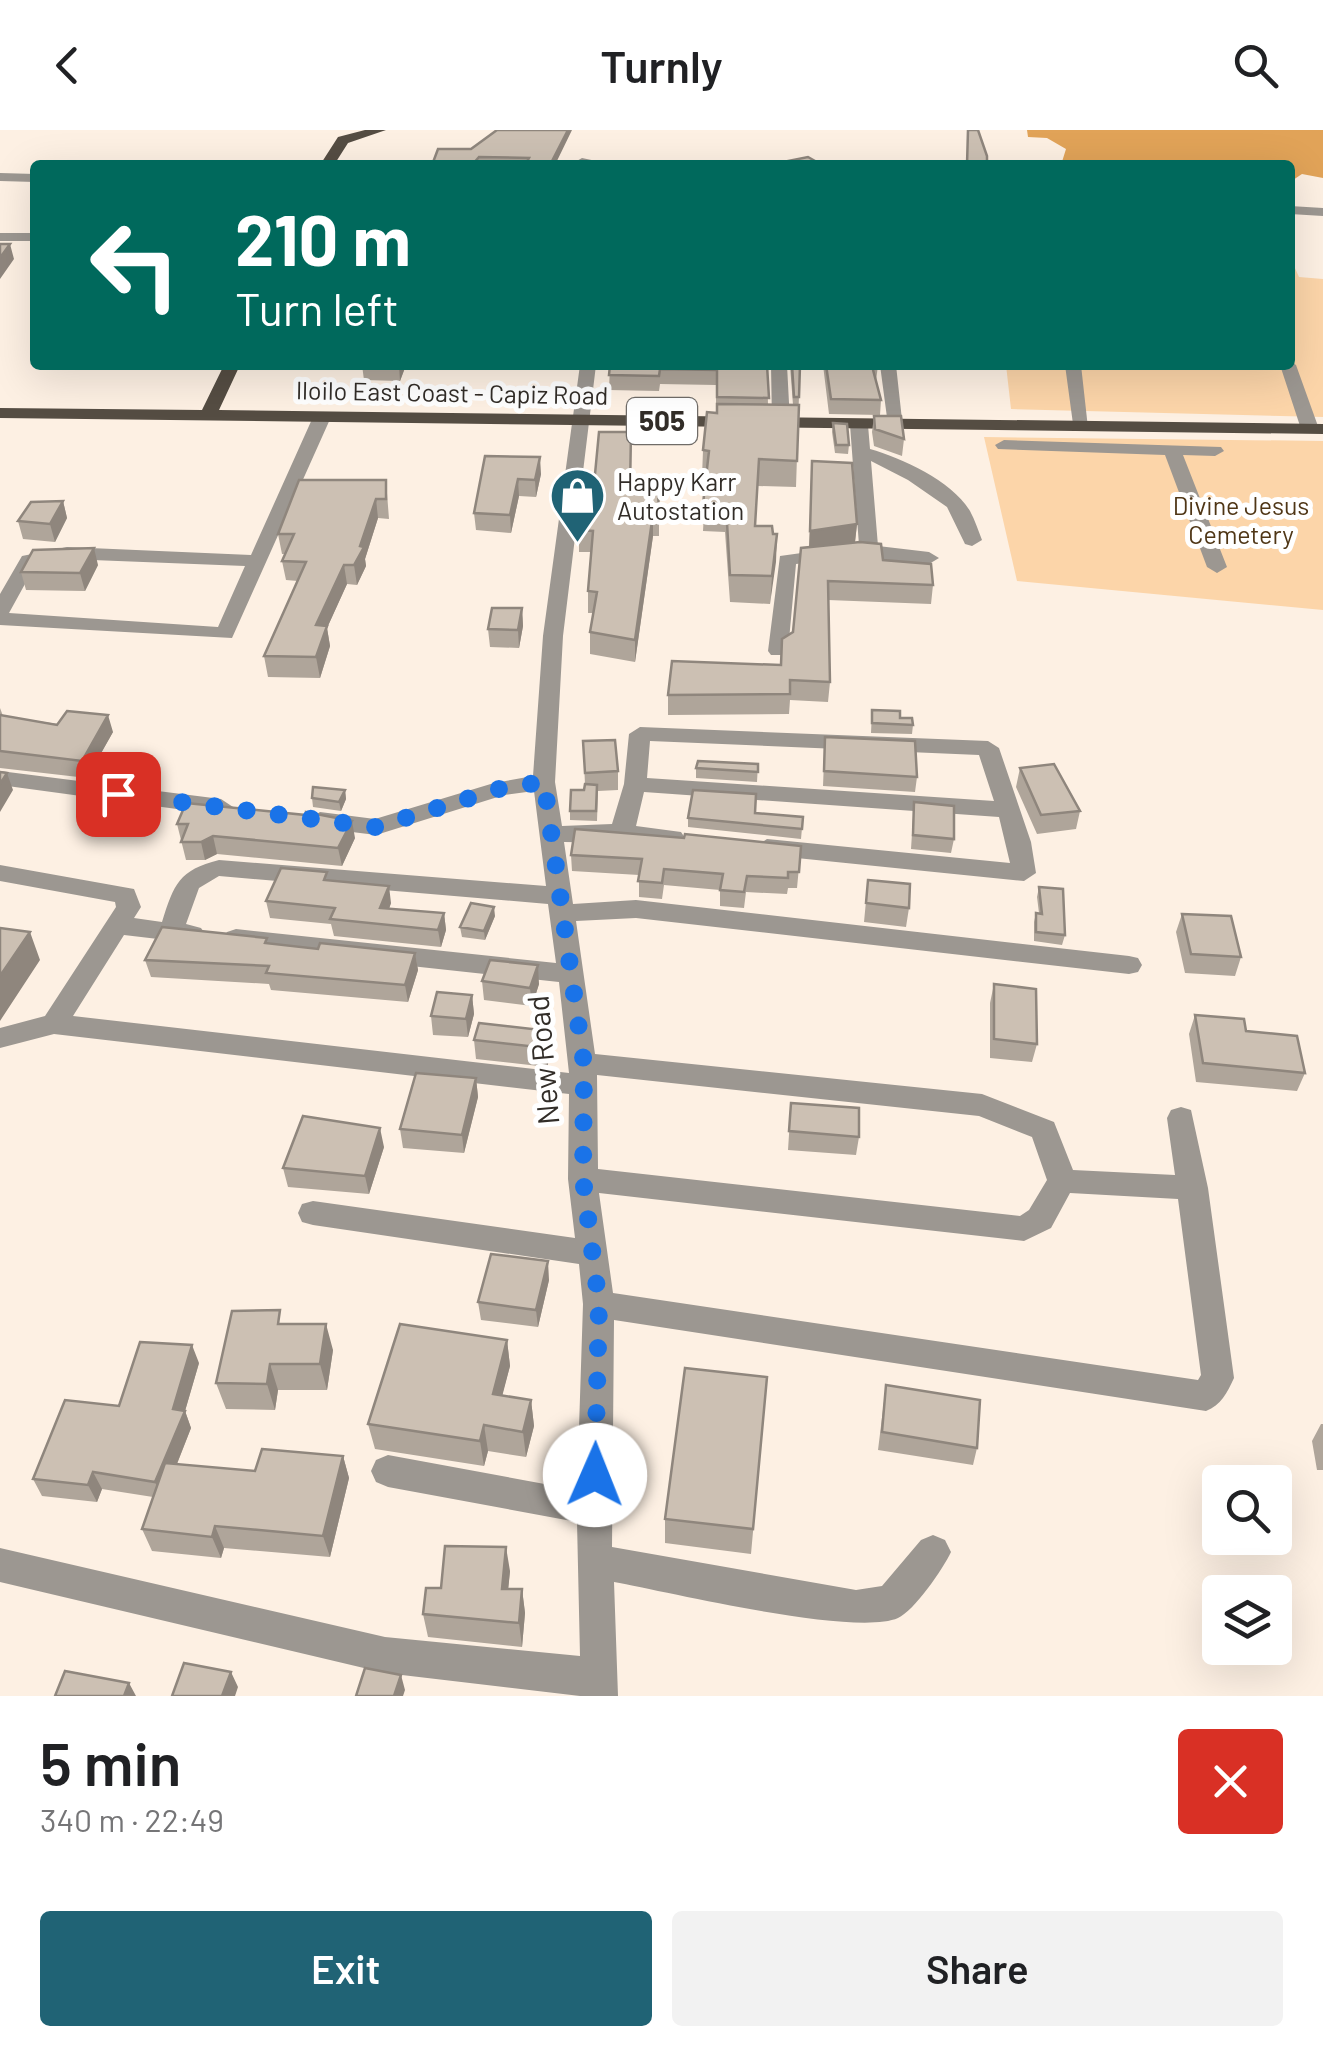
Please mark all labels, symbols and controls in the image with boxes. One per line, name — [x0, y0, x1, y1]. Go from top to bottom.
icon: back — [40, 38, 95, 93]
text: Turnly — [600, 38, 723, 92]
icon: search — [1228, 38, 1283, 93]
text: 210 m — [235, 196, 411, 280]
icon: left — [70, 200, 200, 330]
text: Turn left — [235, 281, 399, 335]
street label: Iloilo East Coast - Capiz Road — [296, 374, 608, 410]
road number: 505 — [627, 398, 697, 444]
shop icon: Happy Karr Autostation — [548, 466, 608, 545]
place label: Happy Karr Autostation — [617, 466, 744, 525]
park label: Divine Jesus Cemetery — [1173, 490, 1309, 549]
pin — [76, 752, 161, 837]
icon: arrive — [91, 767, 146, 822]
street label: New Road — [518, 994, 566, 1126]
position arrow — [543, 1423, 647, 1527]
map controls — [1202, 1465, 1292, 1665]
button: search — [1202, 1465, 1292, 1555]
button: layers — [1202, 1575, 1292, 1665]
text: 5 min — [40, 1726, 181, 1798]
button: close — [1178, 1729, 1283, 1834]
text: 340 m · 22:49 — [40, 1800, 224, 1838]
button: Exit — [40, 1911, 652, 2026]
button: Share — [672, 1911, 1283, 2026]

